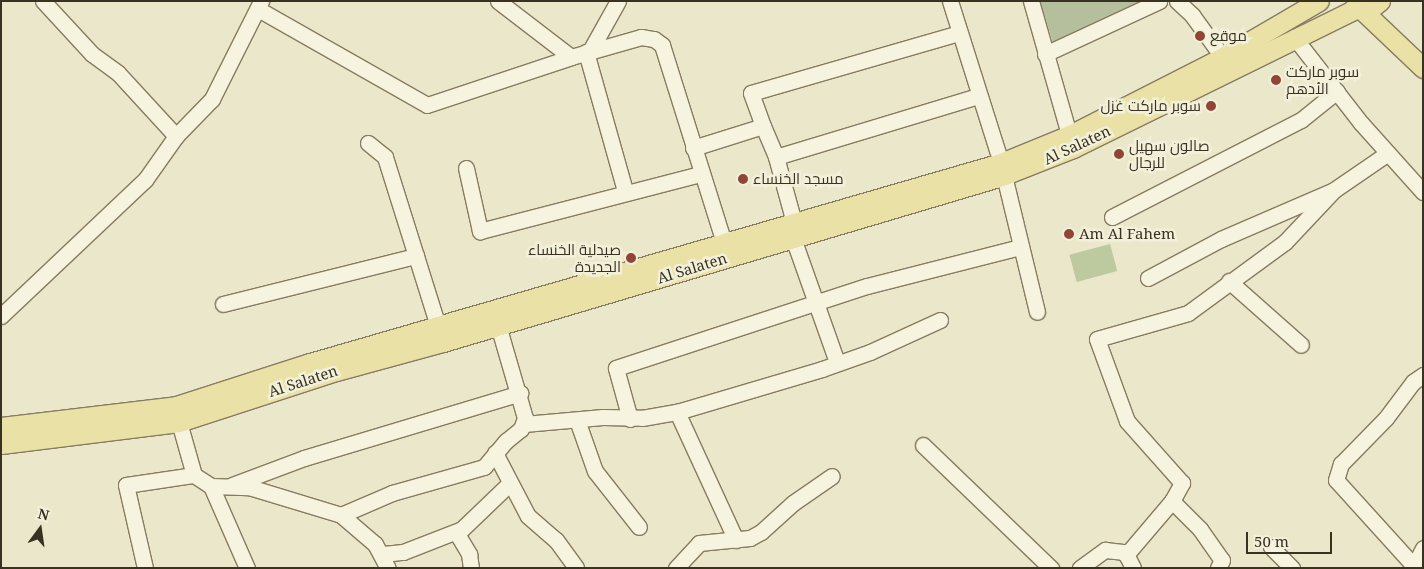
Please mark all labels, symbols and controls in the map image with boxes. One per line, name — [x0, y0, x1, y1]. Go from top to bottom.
place label: موقع — [1210, 27, 1247, 45]
marker: موقع — [1194, 30, 1206, 42]
place label: سوبر ماركت الأدهم — [1286, 62, 1359, 97]
marker: سوبر ماركت الأدهم — [1270, 74, 1282, 86]
place label: سوبر ماركت غزل — [1101, 97, 1201, 115]
marker: سوبر ماركت غزل — [1205, 100, 1217, 112]
street label: Al Salaten — [1041, 122, 1113, 168]
place label: صالون سهيل للرجال — [1129, 136, 1210, 171]
marker: صالون سهيل للرجال — [1113, 148, 1125, 160]
place label: مسجد الخنساء — [753, 170, 844, 188]
marker: مسجد الخنساء — [737, 173, 749, 185]
place label: Am Al Fahem — [1079, 225, 1175, 243]
marker: Am Al Fahem — [1063, 228, 1075, 240]
place label: صيدلية الخنساء الجديدة — [528, 240, 621, 275]
street label: Al Salaten — [655, 249, 729, 287]
marker: صيدلية الخنساء الجديدة — [625, 252, 637, 264]
street label: Al Salaten — [266, 361, 340, 401]
text: N — [36, 503, 51, 525]
north arrow — [15, 504, 65, 554]
scale bar — [1249, 522, 1335, 554]
text: 50 m — [1254, 531, 1289, 551]

